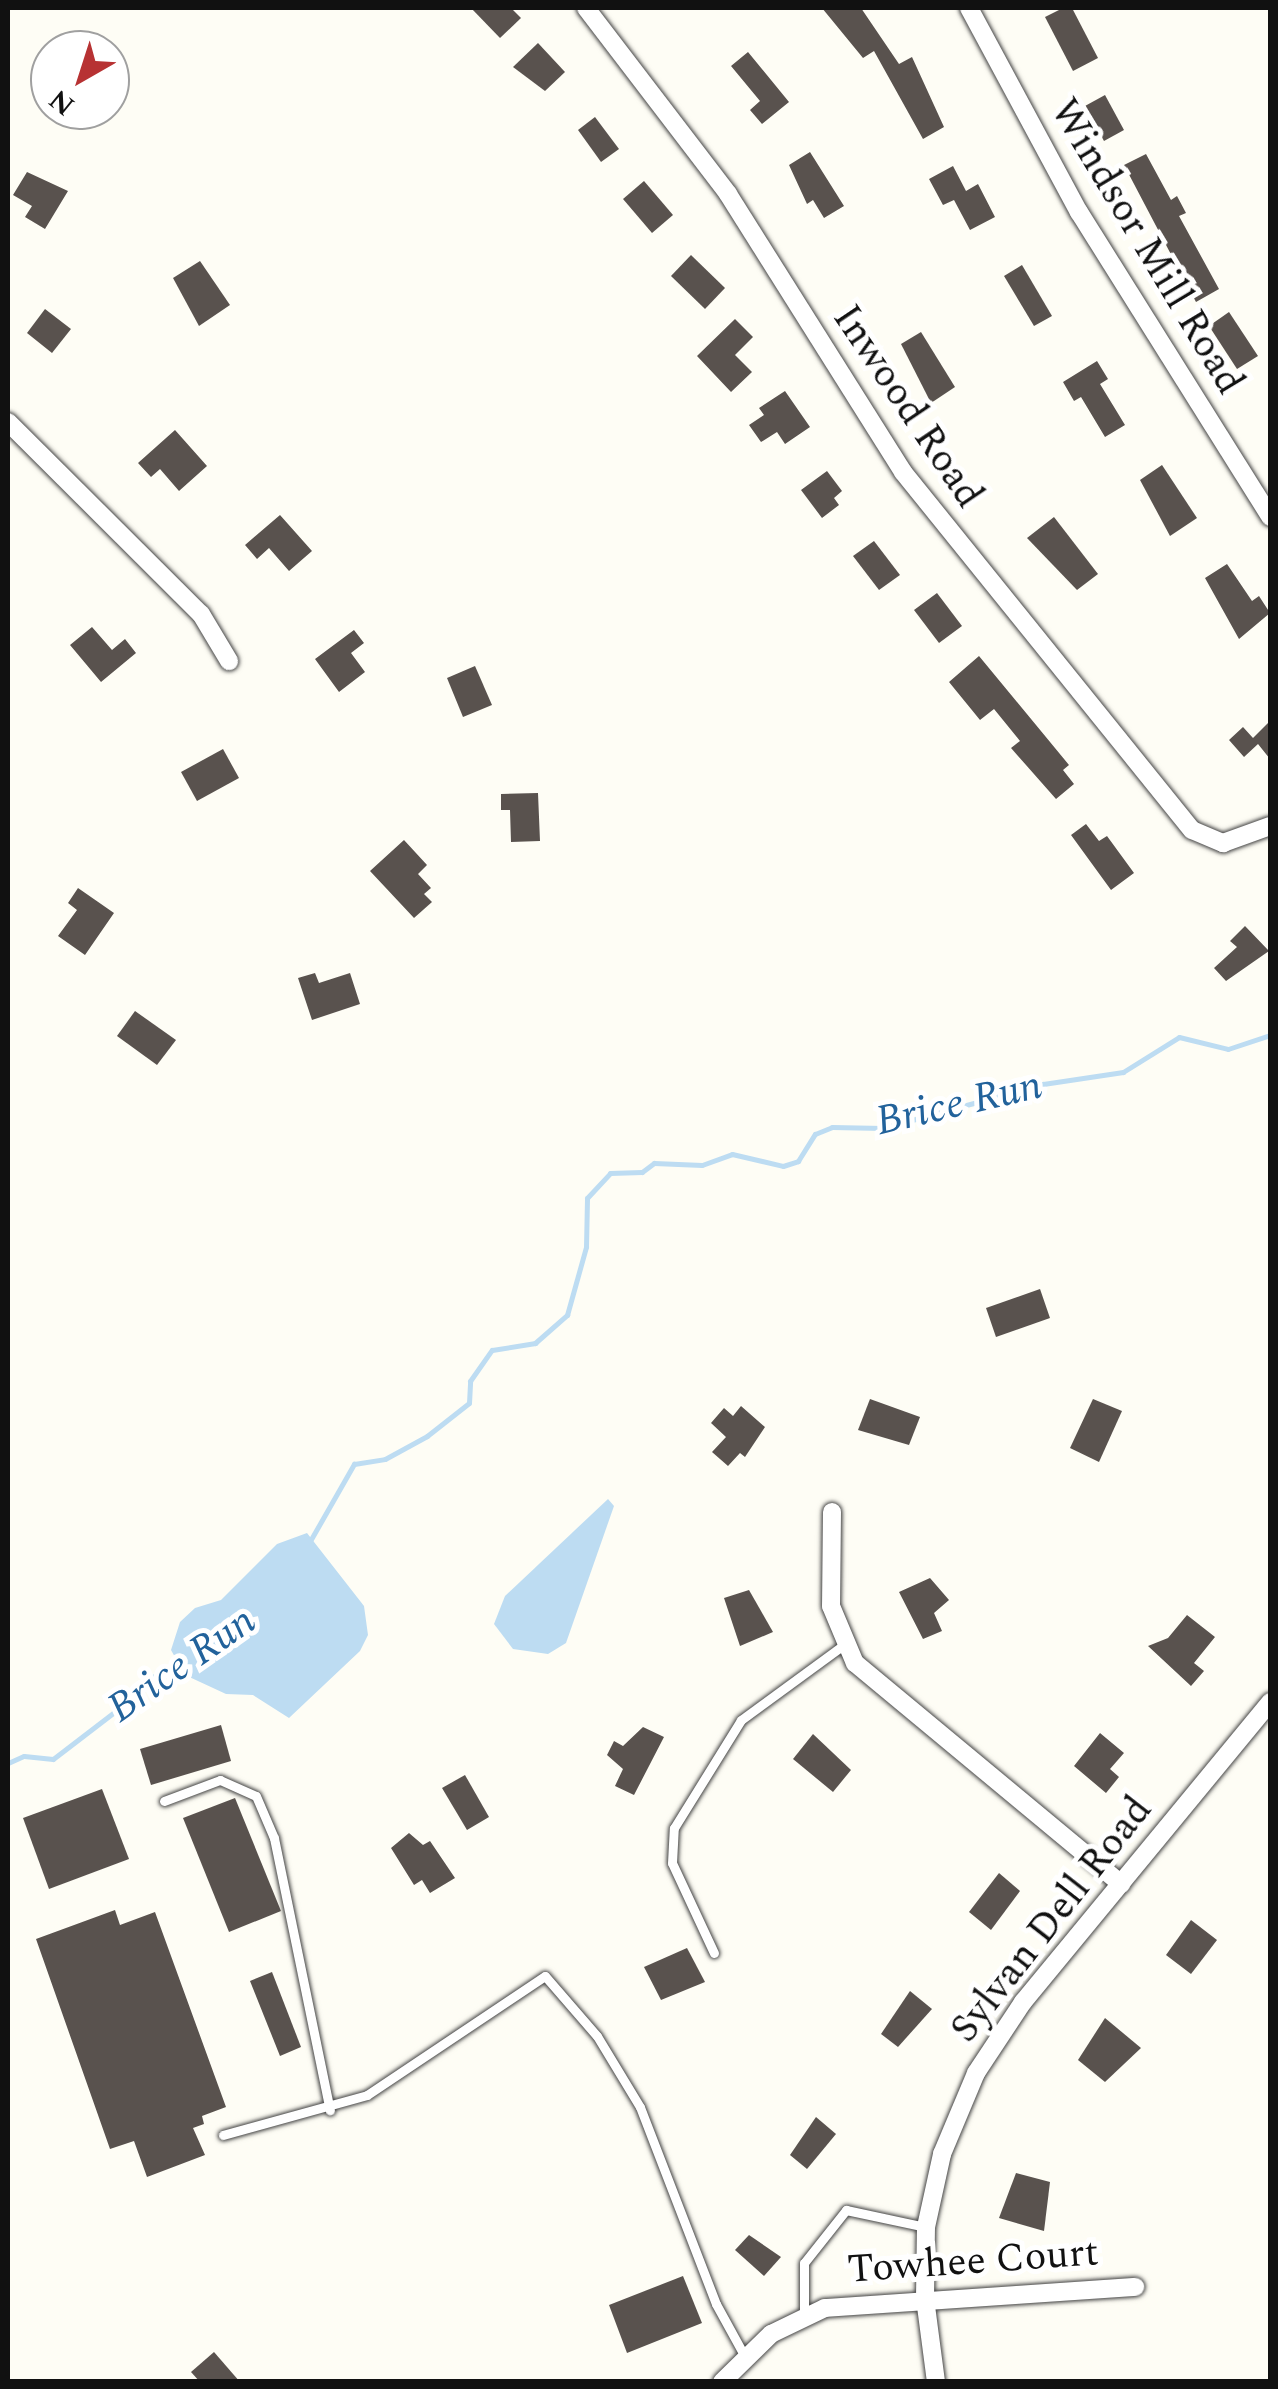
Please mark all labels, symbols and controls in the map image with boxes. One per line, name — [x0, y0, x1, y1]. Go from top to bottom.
north arrow — [30, 30, 130, 130]
text: N — [40, 78, 84, 126]
street label: Windsor Mill Road — [1039, 90, 1253, 404]
street label: Inwood Road — [821, 296, 993, 518]
water label: Brice Run — [871, 1060, 1047, 1148]
water label: Brice Run — [98, 1596, 266, 1734]
street label: Sylvan Dell Road — [941, 1787, 1163, 2053]
street label: Towhee Court — [846, 2229, 1100, 2295]

